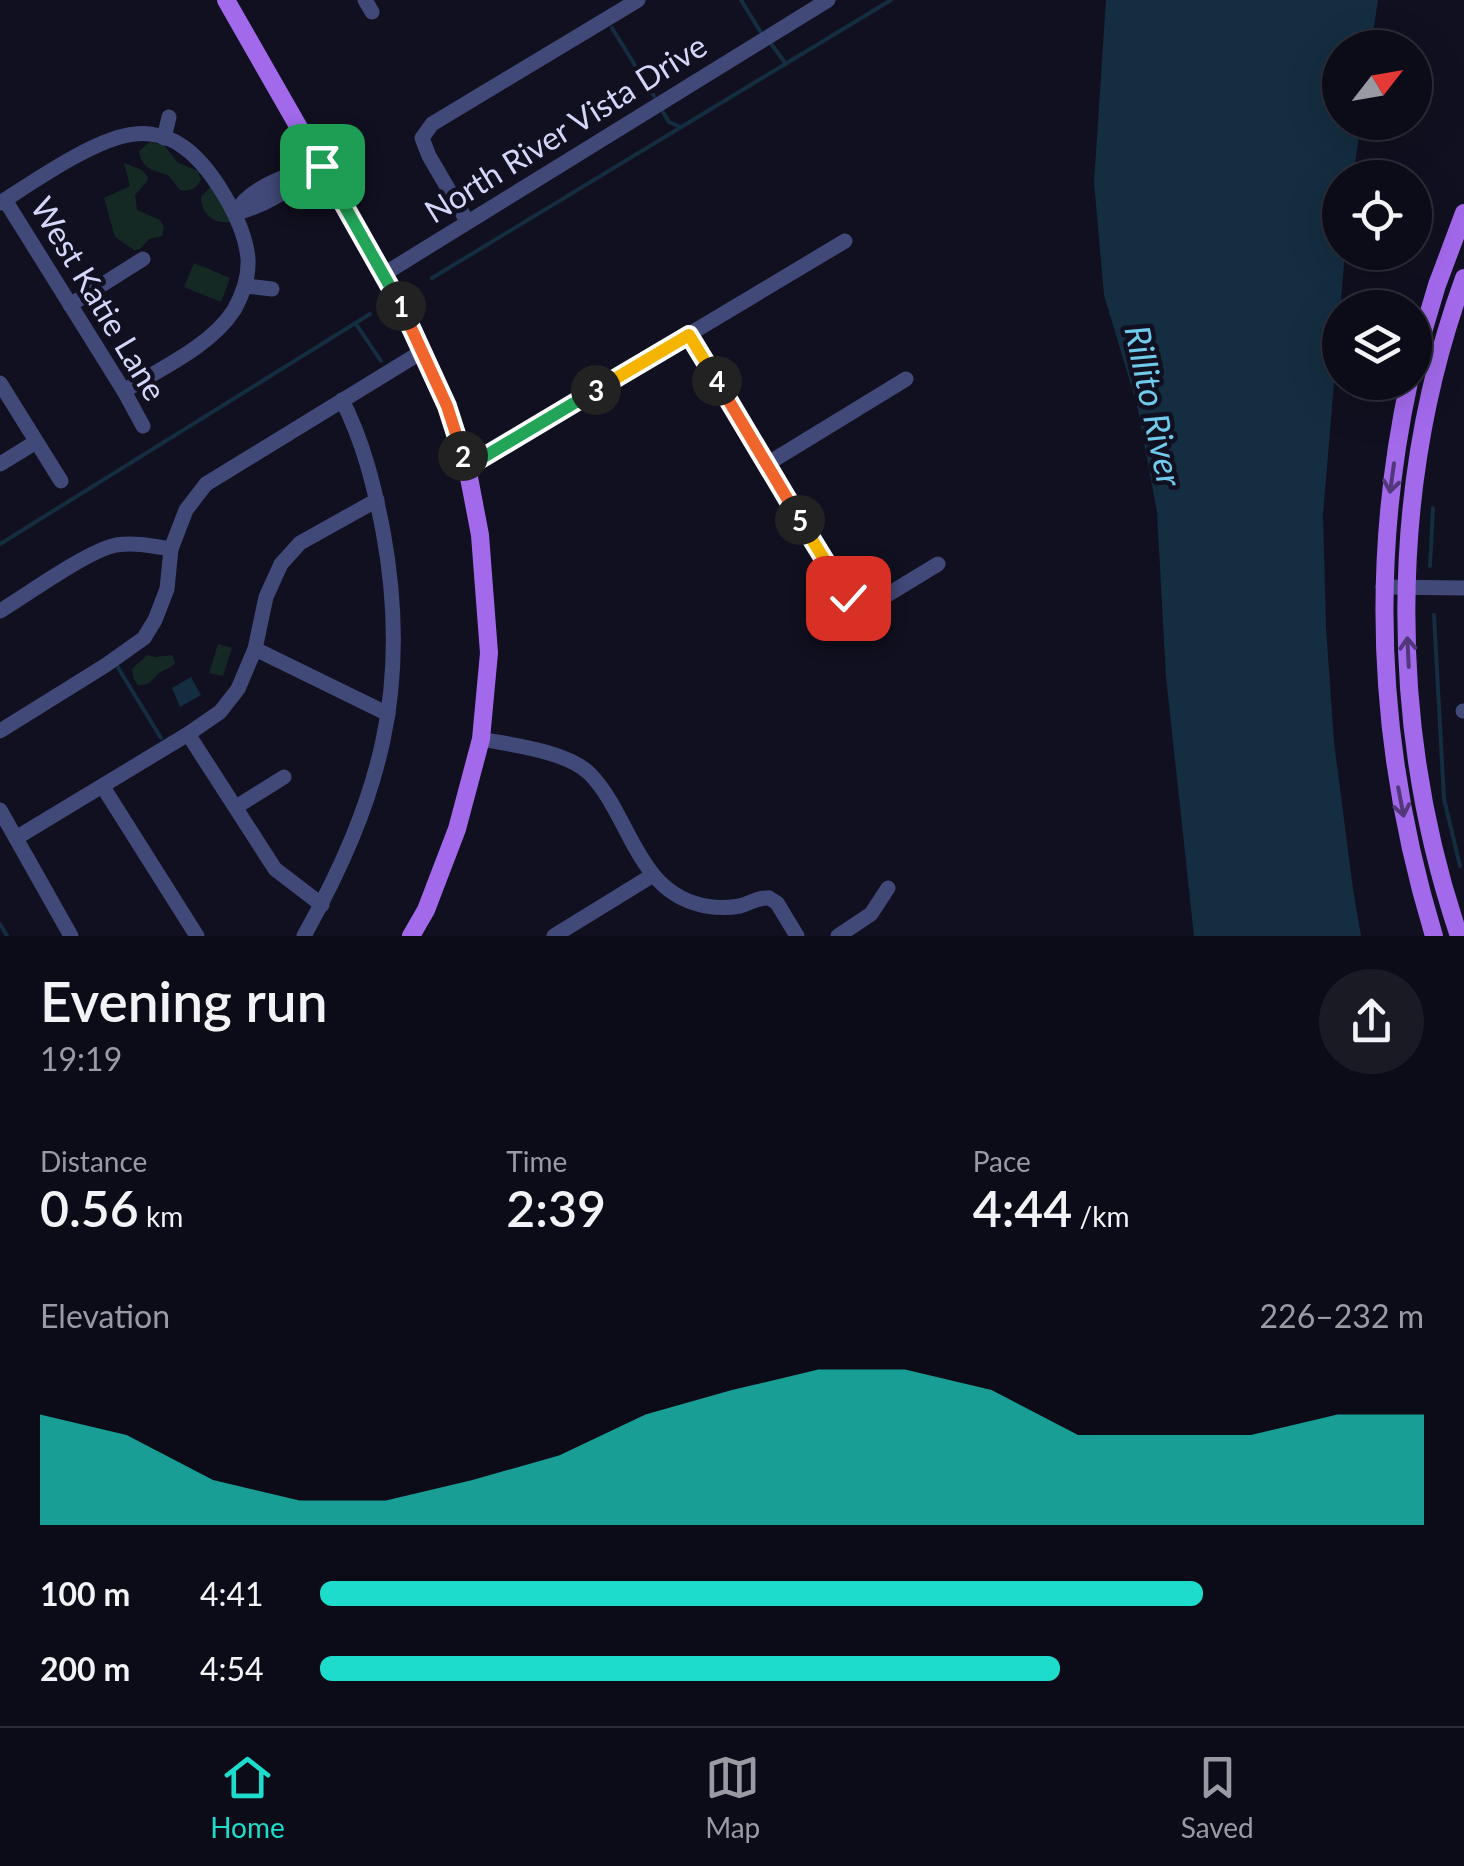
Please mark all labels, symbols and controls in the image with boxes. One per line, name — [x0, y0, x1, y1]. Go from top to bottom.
street label: North River Vista Drive — [417, 25, 713, 230]
north arrow — [1322, 30, 1432, 140]
map controls — [1322, 30, 1432, 400]
pin — [280, 124, 365, 209]
icon: arrive — [295, 139, 350, 194]
button: locate — [1322, 160, 1432, 270]
street label: West Katie Lane — [23, 189, 175, 407]
pin: 1 — [376, 281, 426, 331]
text: 1 — [393, 289, 409, 323]
button: layers — [1322, 290, 1432, 400]
water label: Rillito River — [1117, 321, 1193, 491]
pin: 4 — [692, 356, 742, 406]
text: 4 — [709, 364, 725, 398]
pin: 3 — [571, 365, 621, 415]
text: 3 — [588, 373, 604, 407]
pin: 2 — [438, 431, 488, 481]
text: 2 — [455, 439, 471, 473]
one-way arrow — [1383, 462, 1401, 494]
pin: 5 — [775, 495, 825, 545]
text: 5 — [792, 503, 808, 537]
pin — [806, 556, 891, 641]
icon: check — [821, 571, 876, 626]
one-way arrow — [1398, 636, 1417, 668]
one-way arrow — [1392, 785, 1411, 818]
text: Evening run — [40, 968, 328, 1034]
button: share — [1319, 969, 1424, 1074]
text: 19:19 — [40, 1039, 122, 1078]
text: Distance — [40, 1144, 147, 1178]
text: Time — [506, 1144, 567, 1178]
text: Pace — [973, 1144, 1031, 1178]
text: 0.56 — [40, 1178, 139, 1238]
text: 2:39 — [506, 1178, 606, 1238]
text: 4:44 — [973, 1178, 1072, 1238]
text: km — [139, 1199, 183, 1233]
text: /km — [1072, 1199, 1129, 1233]
text: Elevation — [40, 1296, 170, 1335]
text: 226–232 m — [1260, 1296, 1424, 1335]
text: 100 m — [40, 1574, 130, 1613]
text: 4:41 — [200, 1574, 264, 1613]
text: 200 m — [40, 1649, 130, 1688]
text: 4:54 — [200, 1649, 264, 1688]
tab: Home — [210, 1750, 285, 1844]
tab: Map — [705, 1750, 760, 1844]
tab: Saved — [1181, 1750, 1254, 1844]

